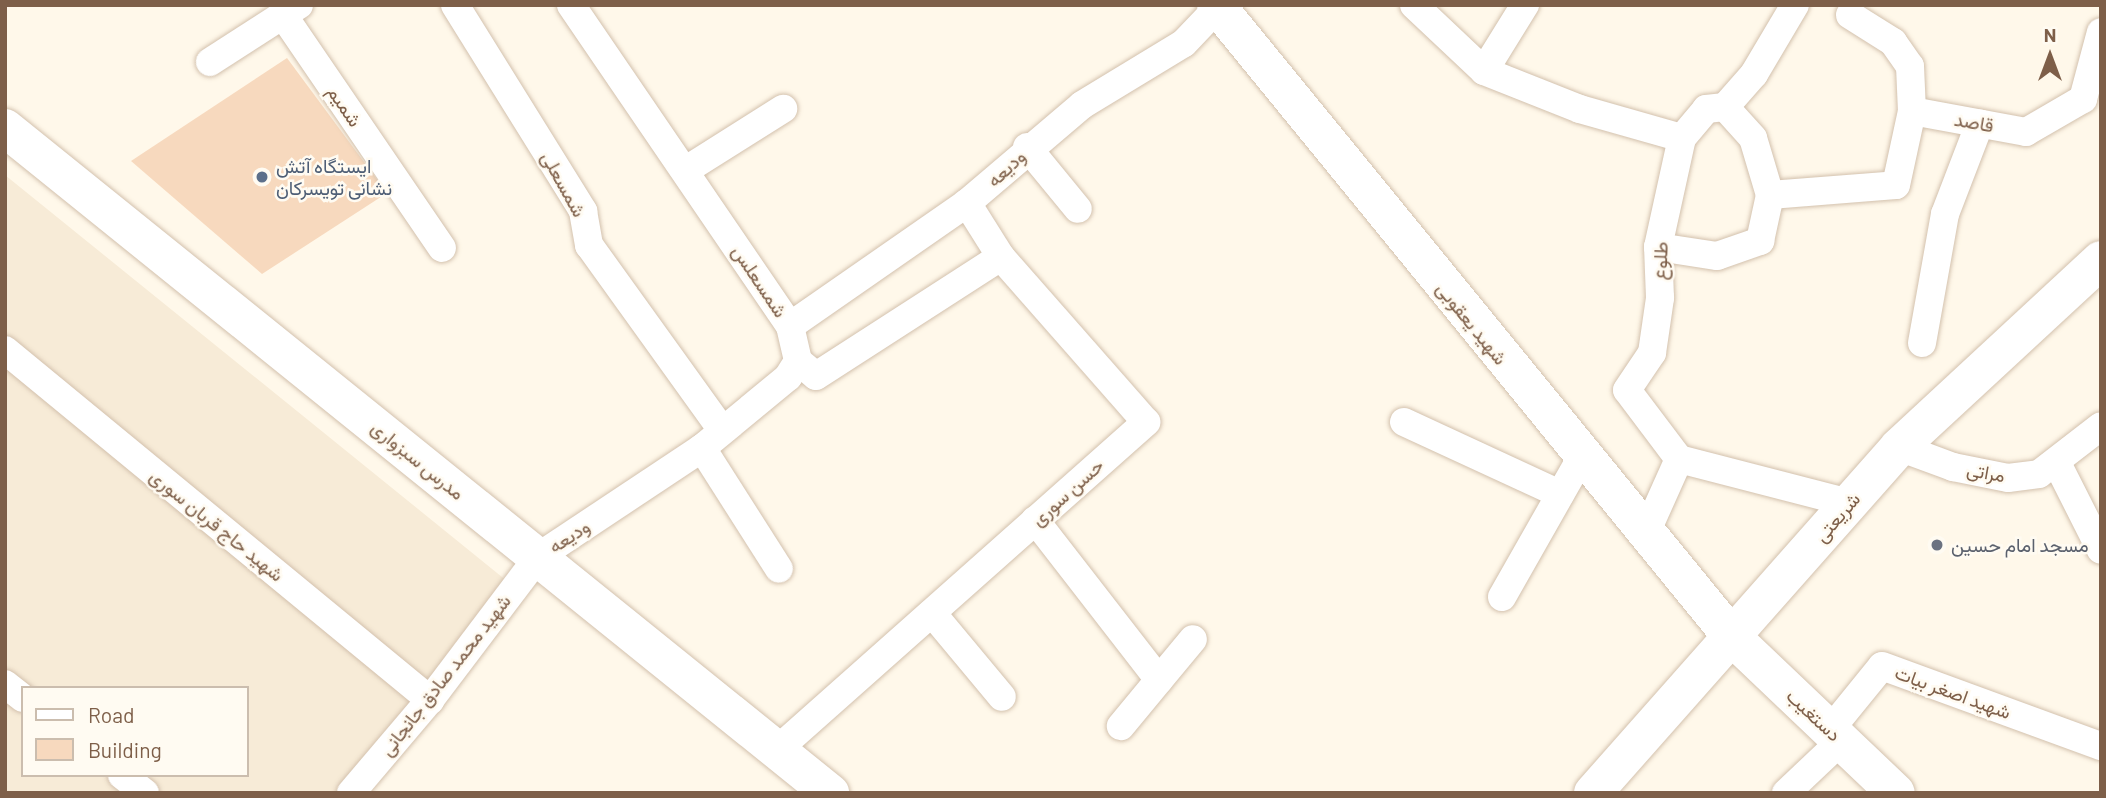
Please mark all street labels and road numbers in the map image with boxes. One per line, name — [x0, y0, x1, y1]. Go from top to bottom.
street label: شمیم — [323, 81, 367, 131]
street label: قاصد — [1952, 107, 1996, 137]
street label: ودیعه — [982, 145, 1030, 191]
street label: شمسعلی — [537, 147, 591, 221]
street label: شمسعلس — [728, 240, 792, 322]
street label: طلوع — [1648, 241, 1672, 281]
street label: شهید یعقوبی — [1432, 277, 1512, 369]
street label: مدرس سبزواری — [367, 416, 469, 504]
street label: حسن سوری — [1026, 454, 1108, 530]
street label: مراتی — [1965, 457, 2007, 487]
street label: شهید حاج قربان سوری — [145, 464, 289, 586]
street label: شریعتی — [1809, 488, 1865, 546]
street label: ودیعه — [544, 514, 594, 558]
street label: شهید محمد صادق جانجانی — [375, 590, 515, 760]
street label: شهید اصغر بیات — [1892, 660, 2014, 724]
street label: دستغیب — [1782, 684, 1846, 746]

